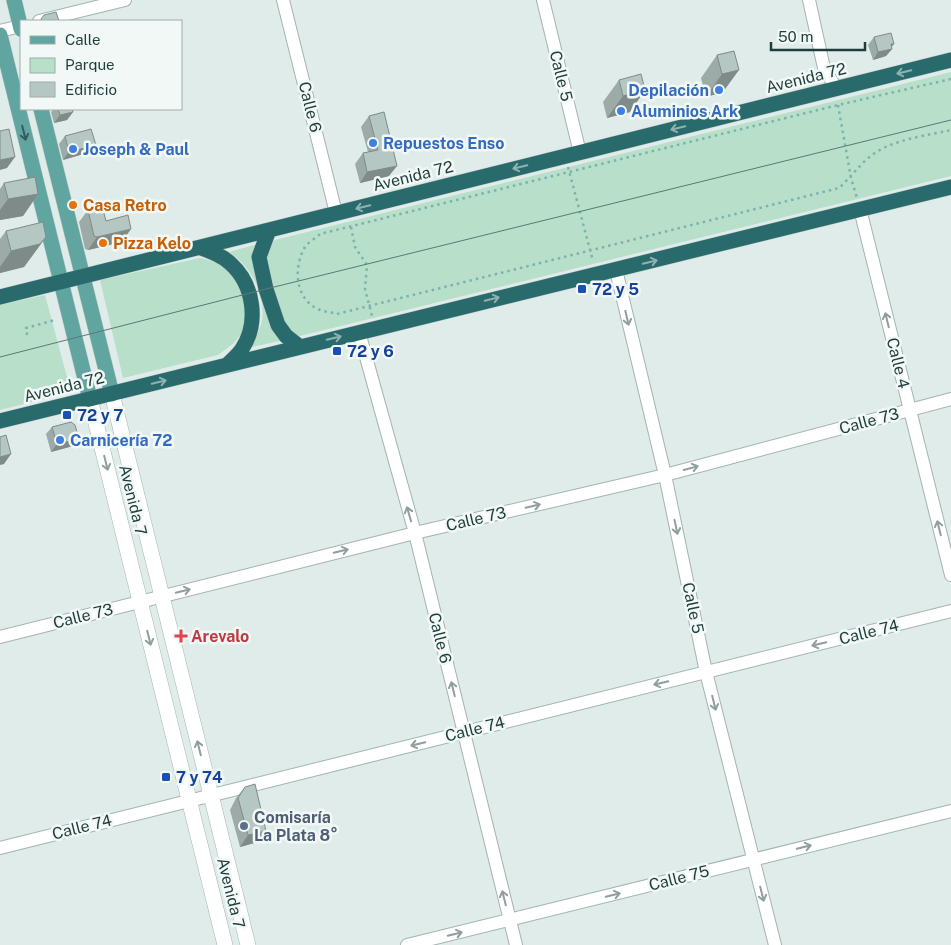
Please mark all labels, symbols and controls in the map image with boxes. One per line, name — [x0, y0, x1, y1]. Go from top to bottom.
legend — [20, 20, 182, 110]
scale bar — [771, 20, 865, 52]
text: 50 m — [778, 28, 813, 45]
text: Calle — [65, 31, 101, 48]
street label: Calle 5 — [546, 49, 576, 103]
text: Parque — [65, 56, 115, 73]
street label: Avenida 72 — [764, 59, 848, 97]
one-way arrow — [896, 68, 912, 77]
street label: Calle 6 — [295, 80, 325, 134]
text: Edificio — [65, 81, 117, 98]
place label: Depilación — [628, 81, 709, 100]
marker: Depilación — [713, 84, 725, 96]
place label: Aluminios Ark — [631, 102, 738, 121]
marker: Aluminios Ark — [615, 105, 627, 117]
one-way arrow — [671, 124, 687, 133]
one-way arrow — [20, 125, 30, 141]
place label: Repuestos Enso — [383, 134, 504, 153]
marker: Repuestos Enso — [367, 137, 379, 149]
place label: Joseph & Paul — [83, 140, 189, 159]
marker: Joseph & Paul — [67, 143, 79, 155]
street label: Avenida 72 — [371, 157, 455, 195]
one-way arrow — [513, 163, 529, 173]
place label: Casa Retro — [83, 196, 167, 215]
marker: Casa Retro — [67, 199, 79, 211]
one-way arrow — [355, 203, 371, 212]
place label: Pizza Kelo — [113, 234, 191, 253]
marker: Pizza Kelo — [97, 237, 109, 249]
one-way arrow — [641, 257, 657, 266]
place label: 72 y 5 — [592, 280, 639, 299]
marker: 72 y 5 — [576, 283, 588, 295]
one-way arrow — [483, 294, 499, 304]
one-way arrow — [623, 309, 632, 325]
one-way arrow — [882, 312, 891, 328]
one-way arrow — [325, 333, 341, 342]
street label: Calle 4 — [883, 336, 913, 390]
place label: 72 y 6 — [347, 342, 394, 361]
marker: 72 y 6 — [331, 345, 343, 357]
street label: Avenida 72 — [22, 368, 106, 406]
one-way arrow — [151, 376, 167, 386]
street label: Calle 73 — [837, 404, 901, 438]
place label: 72 y 7 — [77, 406, 123, 425]
marker: 72 y 7 — [61, 409, 73, 421]
place label: Carnicería 72 — [70, 431, 172, 450]
marker: Carnicería 72 — [54, 434, 66, 446]
one-way arrow — [102, 455, 111, 471]
street label: Avenida 7 — [115, 463, 151, 537]
one-way arrow — [683, 463, 699, 472]
one-way arrow — [524, 501, 540, 510]
street label: Calle 73 — [444, 503, 508, 535]
one-way arrow — [404, 507, 414, 523]
one-way arrow — [672, 519, 681, 535]
one-way arrow — [934, 521, 943, 537]
one-way arrow — [332, 546, 348, 556]
street label: Calle 5 — [678, 581, 708, 635]
one-way arrow — [175, 586, 191, 595]
street label: Calle 73 — [51, 599, 115, 633]
street label: Calle 6 — [425, 611, 455, 665]
street label: Calle 74 — [837, 615, 901, 649]
place label: Arevalo — [191, 627, 249, 646]
one-way arrow — [145, 629, 155, 645]
marker: Arevalo — [175, 630, 187, 642]
one-way arrow — [811, 640, 827, 649]
one-way arrow — [654, 679, 670, 688]
one-way arrow — [448, 681, 457, 697]
one-way arrow — [710, 694, 719, 710]
street label: Calle 74 — [443, 712, 507, 746]
one-way arrow — [411, 739, 427, 749]
one-way arrow — [193, 741, 203, 757]
place label: 7 y 74 — [176, 768, 223, 787]
marker: 7 y 74 — [160, 771, 172, 783]
place label: Comisaría La Plata 8° — [254, 808, 338, 845]
street label: Calle 74 — [50, 810, 114, 844]
marker: Comisaría La Plata 8° — [238, 820, 250, 832]
one-way arrow — [796, 842, 812, 852]
street label: Avenida 7 — [213, 856, 249, 930]
street label: Calle 75 — [647, 861, 711, 895]
one-way arrow — [758, 886, 767, 902]
one-way arrow — [499, 890, 508, 906]
one-way arrow — [604, 890, 620, 899]
one-way arrow — [446, 929, 462, 938]

